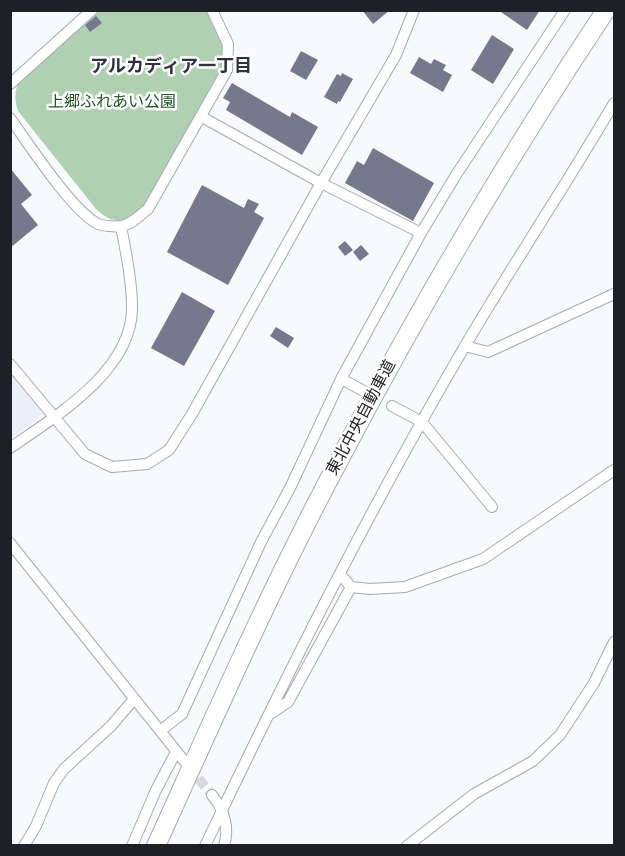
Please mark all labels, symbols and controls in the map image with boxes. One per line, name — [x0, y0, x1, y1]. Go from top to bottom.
district label: アルカディア一丁目 — [90, 57, 252, 79]
park label: 上郷ふれあい公園 — [48, 93, 176, 113]
street label: 東北中央自動車道 — [323, 357, 401, 479]

